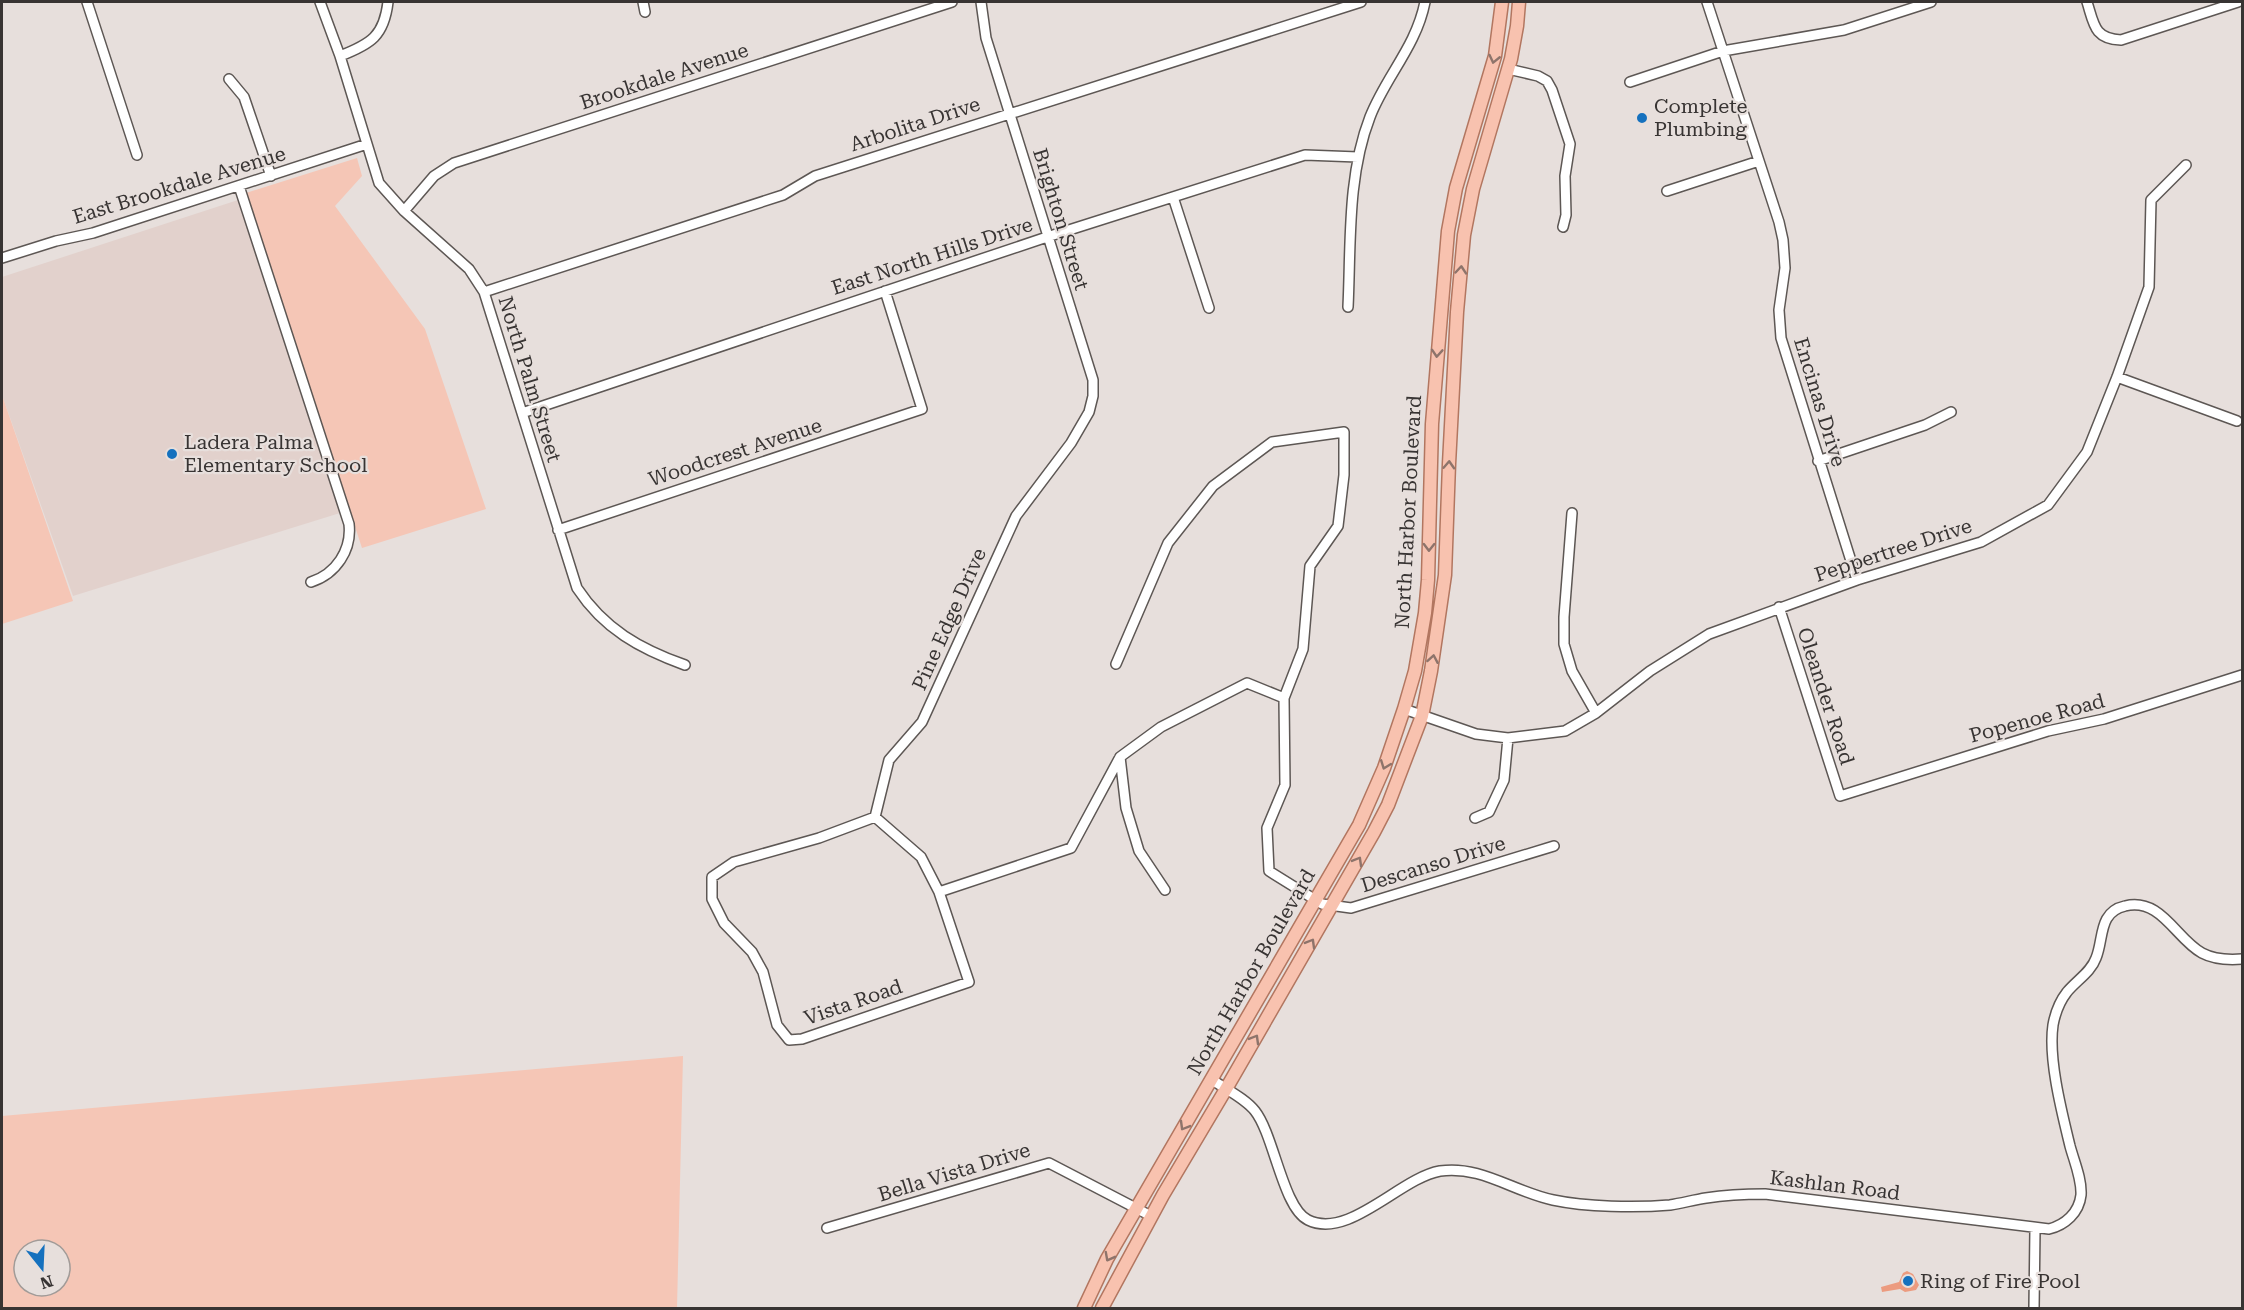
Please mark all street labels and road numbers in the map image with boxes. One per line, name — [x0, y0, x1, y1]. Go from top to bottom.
street label: Brookdale Avenue — [577, 37, 751, 115]
street label: Arbolita Drive — [847, 92, 983, 156]
street label: East Brookdale Avenue — [70, 141, 288, 229]
street label: Brighton Street — [1028, 145, 1094, 293]
street label: East North Hills Drive — [828, 212, 1036, 300]
street label: North Palm Street — [493, 293, 567, 465]
street label: Encinas Drive — [1789, 335, 1851, 469]
street label: North Harbor Boulevard — [1390, 394, 1426, 630]
street label: Woodcrest Avenue — [645, 413, 825, 491]
street label: Peppertree Drive — [1811, 513, 1975, 587]
street label: Pine Edge Drive — [907, 544, 991, 694]
street label: Oleander Road — [1793, 624, 1860, 768]
street label: Popenoe Road — [1967, 688, 2107, 748]
street label: Descanso Drive — [1358, 831, 1508, 897]
street label: North Harbor Boulevard — [1182, 864, 1320, 1079]
street label: Vista Road — [801, 974, 905, 1030]
street label: Bella Vista Drive — [875, 1137, 1033, 1207]
street label: Kashlan Road — [1768, 1165, 1902, 1205]

